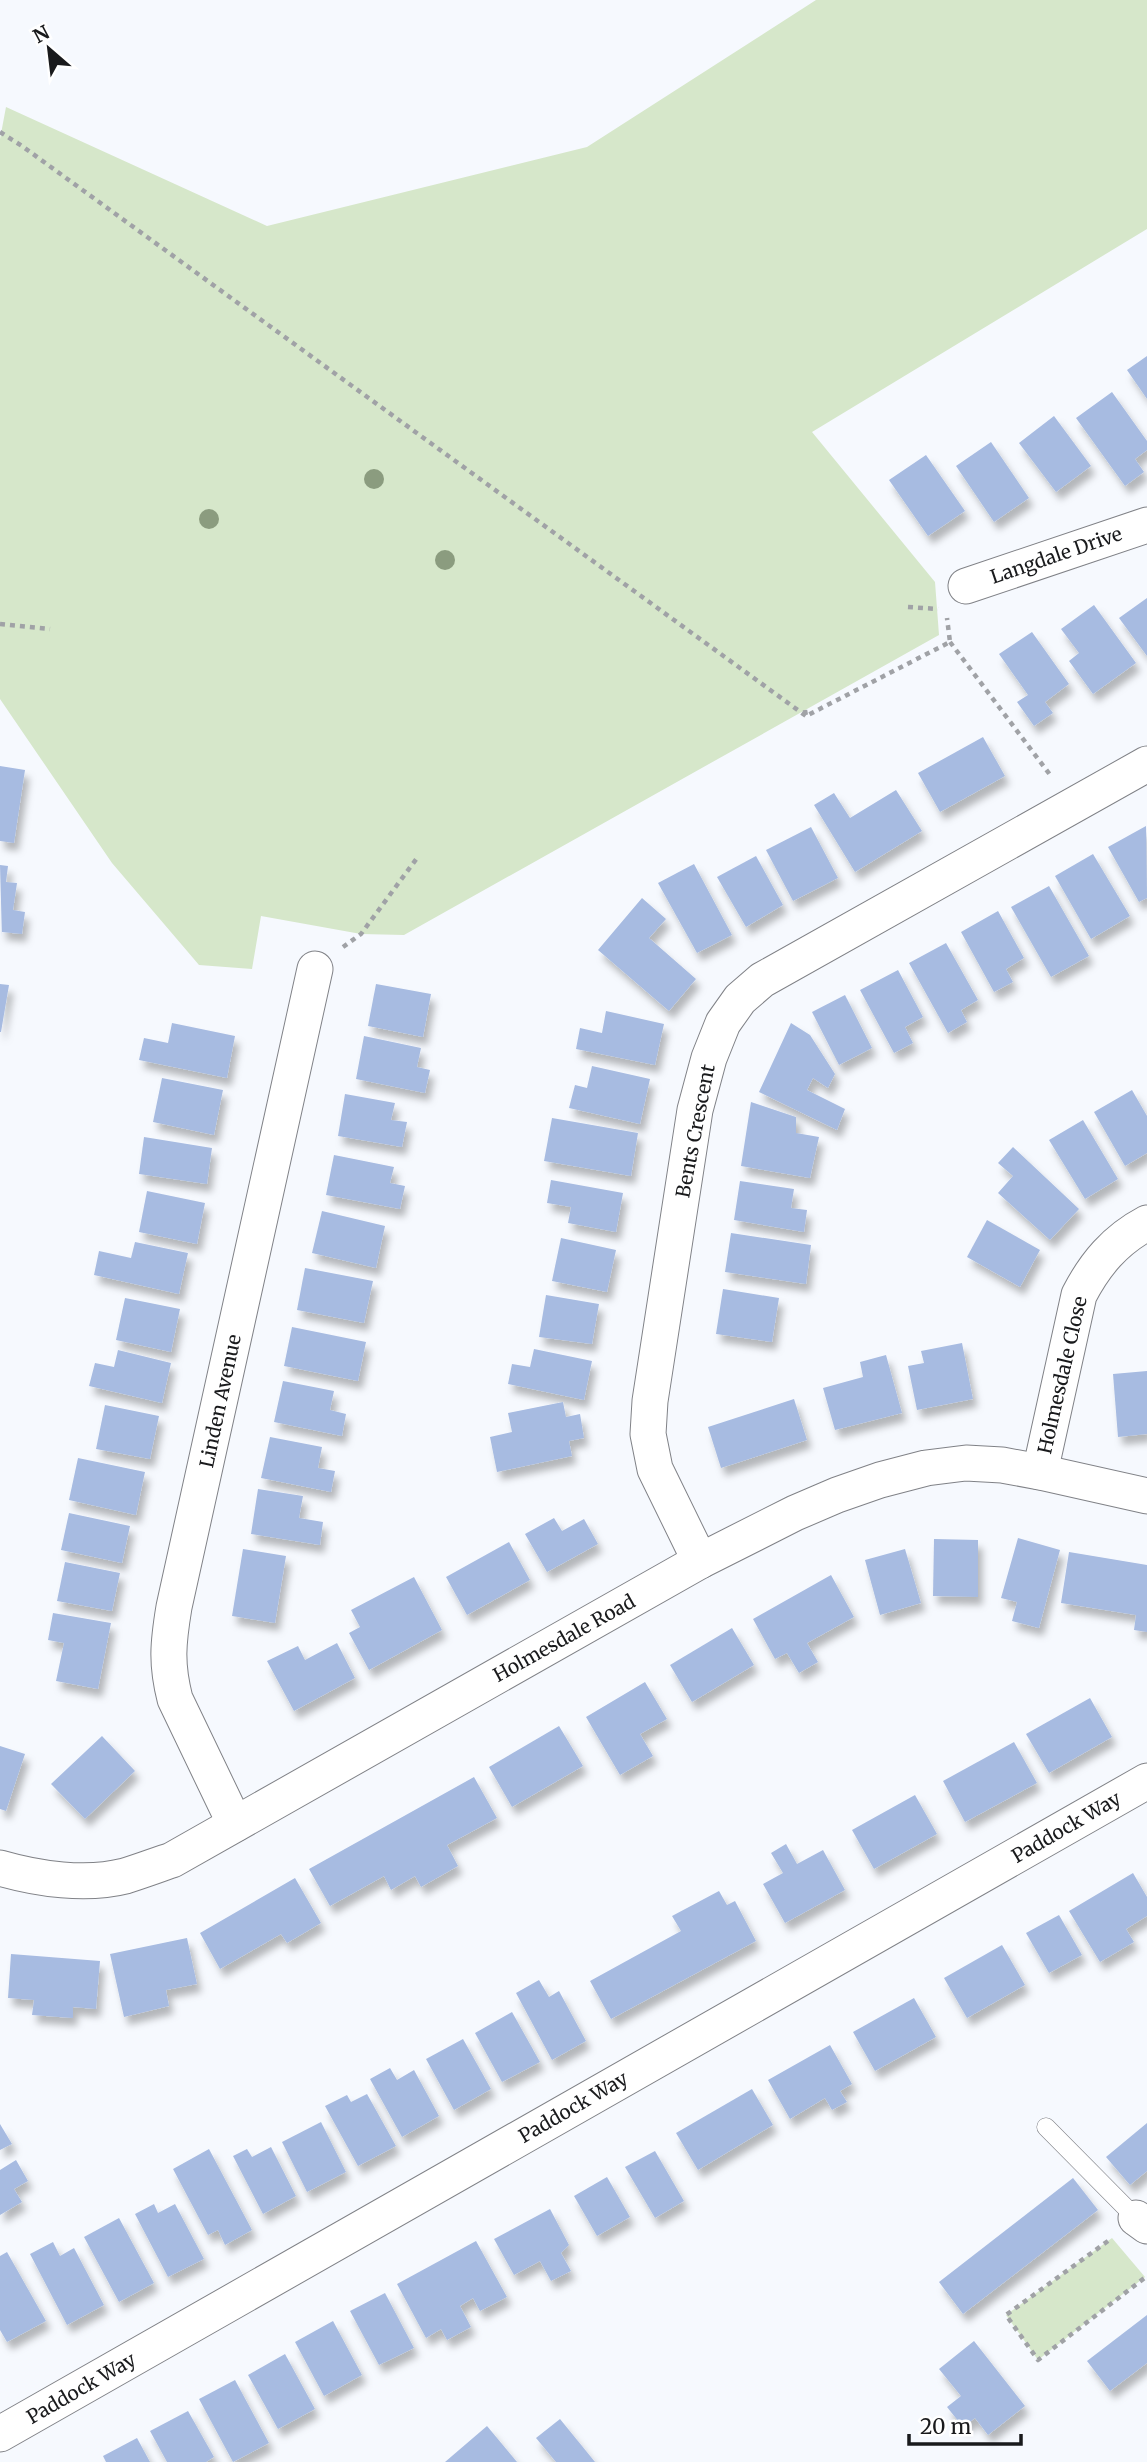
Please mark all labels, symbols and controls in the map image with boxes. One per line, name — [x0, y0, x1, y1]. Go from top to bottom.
north arrow — [14, 14, 84, 84]
text: N — [29, 20, 53, 48]
street label: Langdale Drive — [987, 521, 1125, 589]
street label: Bents Crescent — [670, 1062, 720, 1200]
street label: Holmesdale Close — [1032, 1294, 1092, 1456]
street label: Linden Avenue — [194, 1332, 246, 1470]
street label: Holmesdale Road — [489, 1589, 639, 1687]
street label: Paddock Way — [1007, 1786, 1125, 1868]
street label: Paddock Way — [514, 2066, 632, 2148]
street label: Paddock Way — [22, 2347, 140, 2429]
scale bar — [909, 2402, 1021, 2446]
text: 20 m — [920, 2413, 972, 2440]

